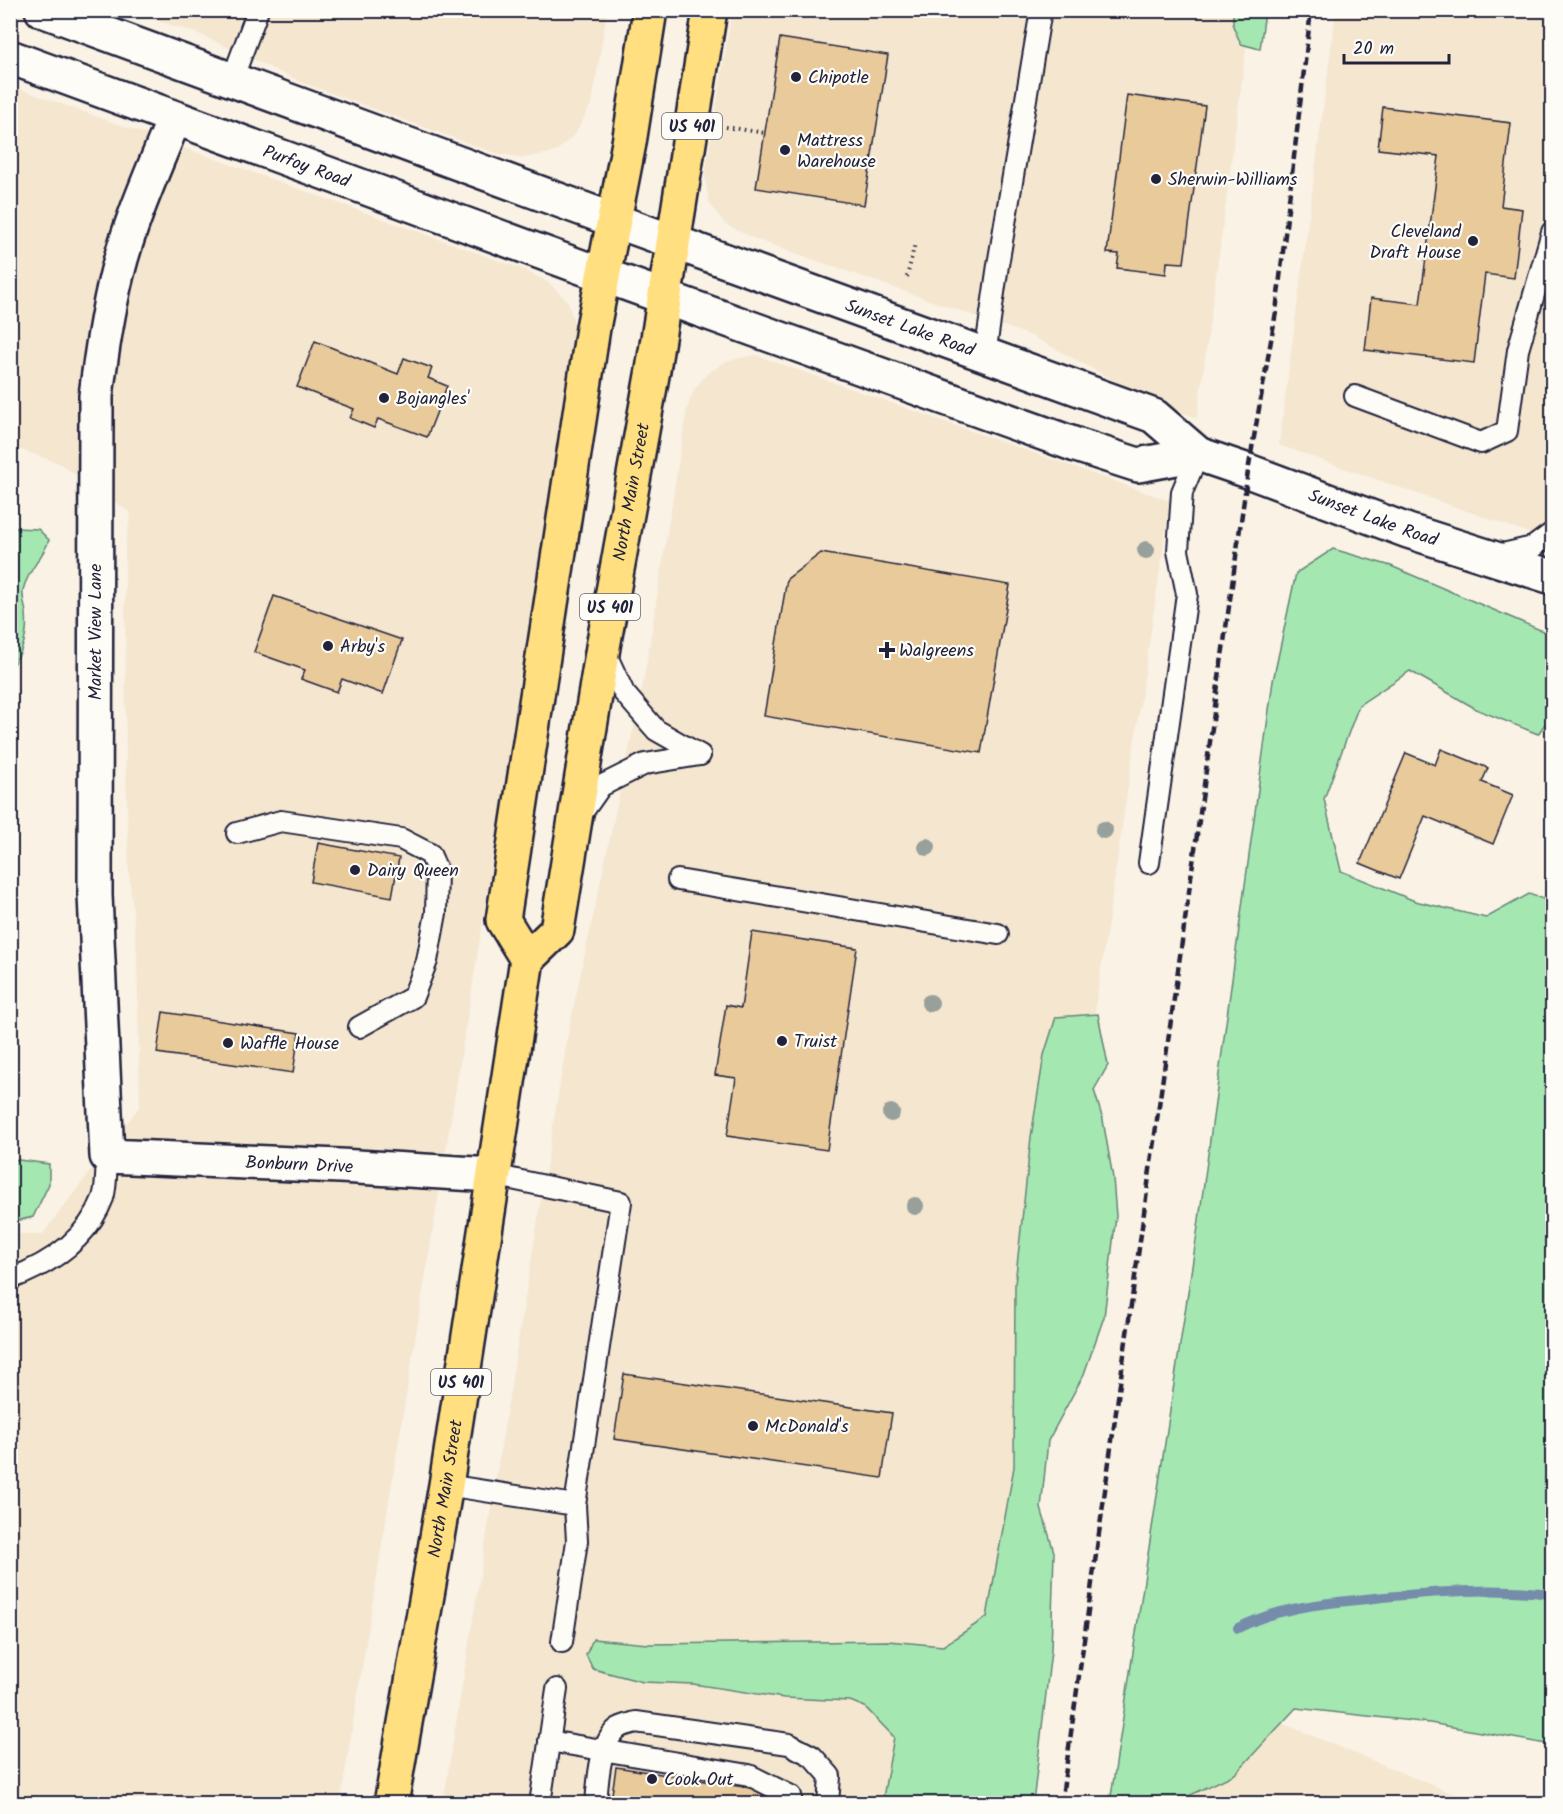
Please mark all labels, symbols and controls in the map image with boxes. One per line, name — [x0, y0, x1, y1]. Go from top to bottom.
scale bar — [1344, 27, 1449, 65]
text: 20 m — [1353, 35, 1394, 64]
place label: Chipotle — [808, 64, 869, 93]
marker: Chipotle — [789, 70, 803, 84]
road number: US 401 — [662, 113, 722, 139]
place label: Mattress Warehouse — [797, 127, 876, 177]
street label: Purfoy Road — [258, 138, 355, 197]
marker: Mattress Warehouse — [778, 143, 792, 157]
place label: Sherwin-Williams — [1168, 166, 1298, 195]
marker: Sherwin-Williams — [1149, 172, 1163, 186]
place label: Cleveland Draft House — [1369, 218, 1462, 268]
marker: Cleveland Draft House — [1466, 234, 1480, 248]
street label: Sunset Lake Road — [841, 292, 979, 366]
place label: Bojangles' — [396, 385, 470, 414]
marker: Bojangles' — [377, 391, 391, 405]
street label: North Main Street — [606, 420, 659, 563]
street label: Sunset Lake Road — [1304, 482, 1442, 556]
street label: Market View Lane — [82, 564, 111, 700]
road number: US 401 — [580, 594, 640, 620]
place label: Arby's — [340, 633, 385, 662]
place label: Walgreens — [899, 637, 974, 666]
marker: Arby's — [321, 639, 335, 653]
marker: Walgreens — [880, 643, 894, 657]
place label: Dairy Queen — [367, 857, 459, 886]
marker: Dairy Queen — [348, 863, 362, 877]
place label: Truist — [794, 1028, 838, 1057]
place label: Waffle House — [240, 1030, 339, 1059]
marker: Truist — [775, 1034, 789, 1048]
marker: Waffle House — [221, 1036, 235, 1050]
street label: Bonburn Drive — [245, 1149, 354, 1183]
road number: US 401 — [431, 1369, 491, 1395]
place label: McDonald's — [765, 1413, 849, 1442]
street label: North Main Street — [421, 1417, 472, 1560]
marker: McDonald's — [746, 1419, 760, 1433]
place label: Cook Out — [664, 1766, 734, 1795]
marker: Cook Out — [645, 1772, 659, 1786]

